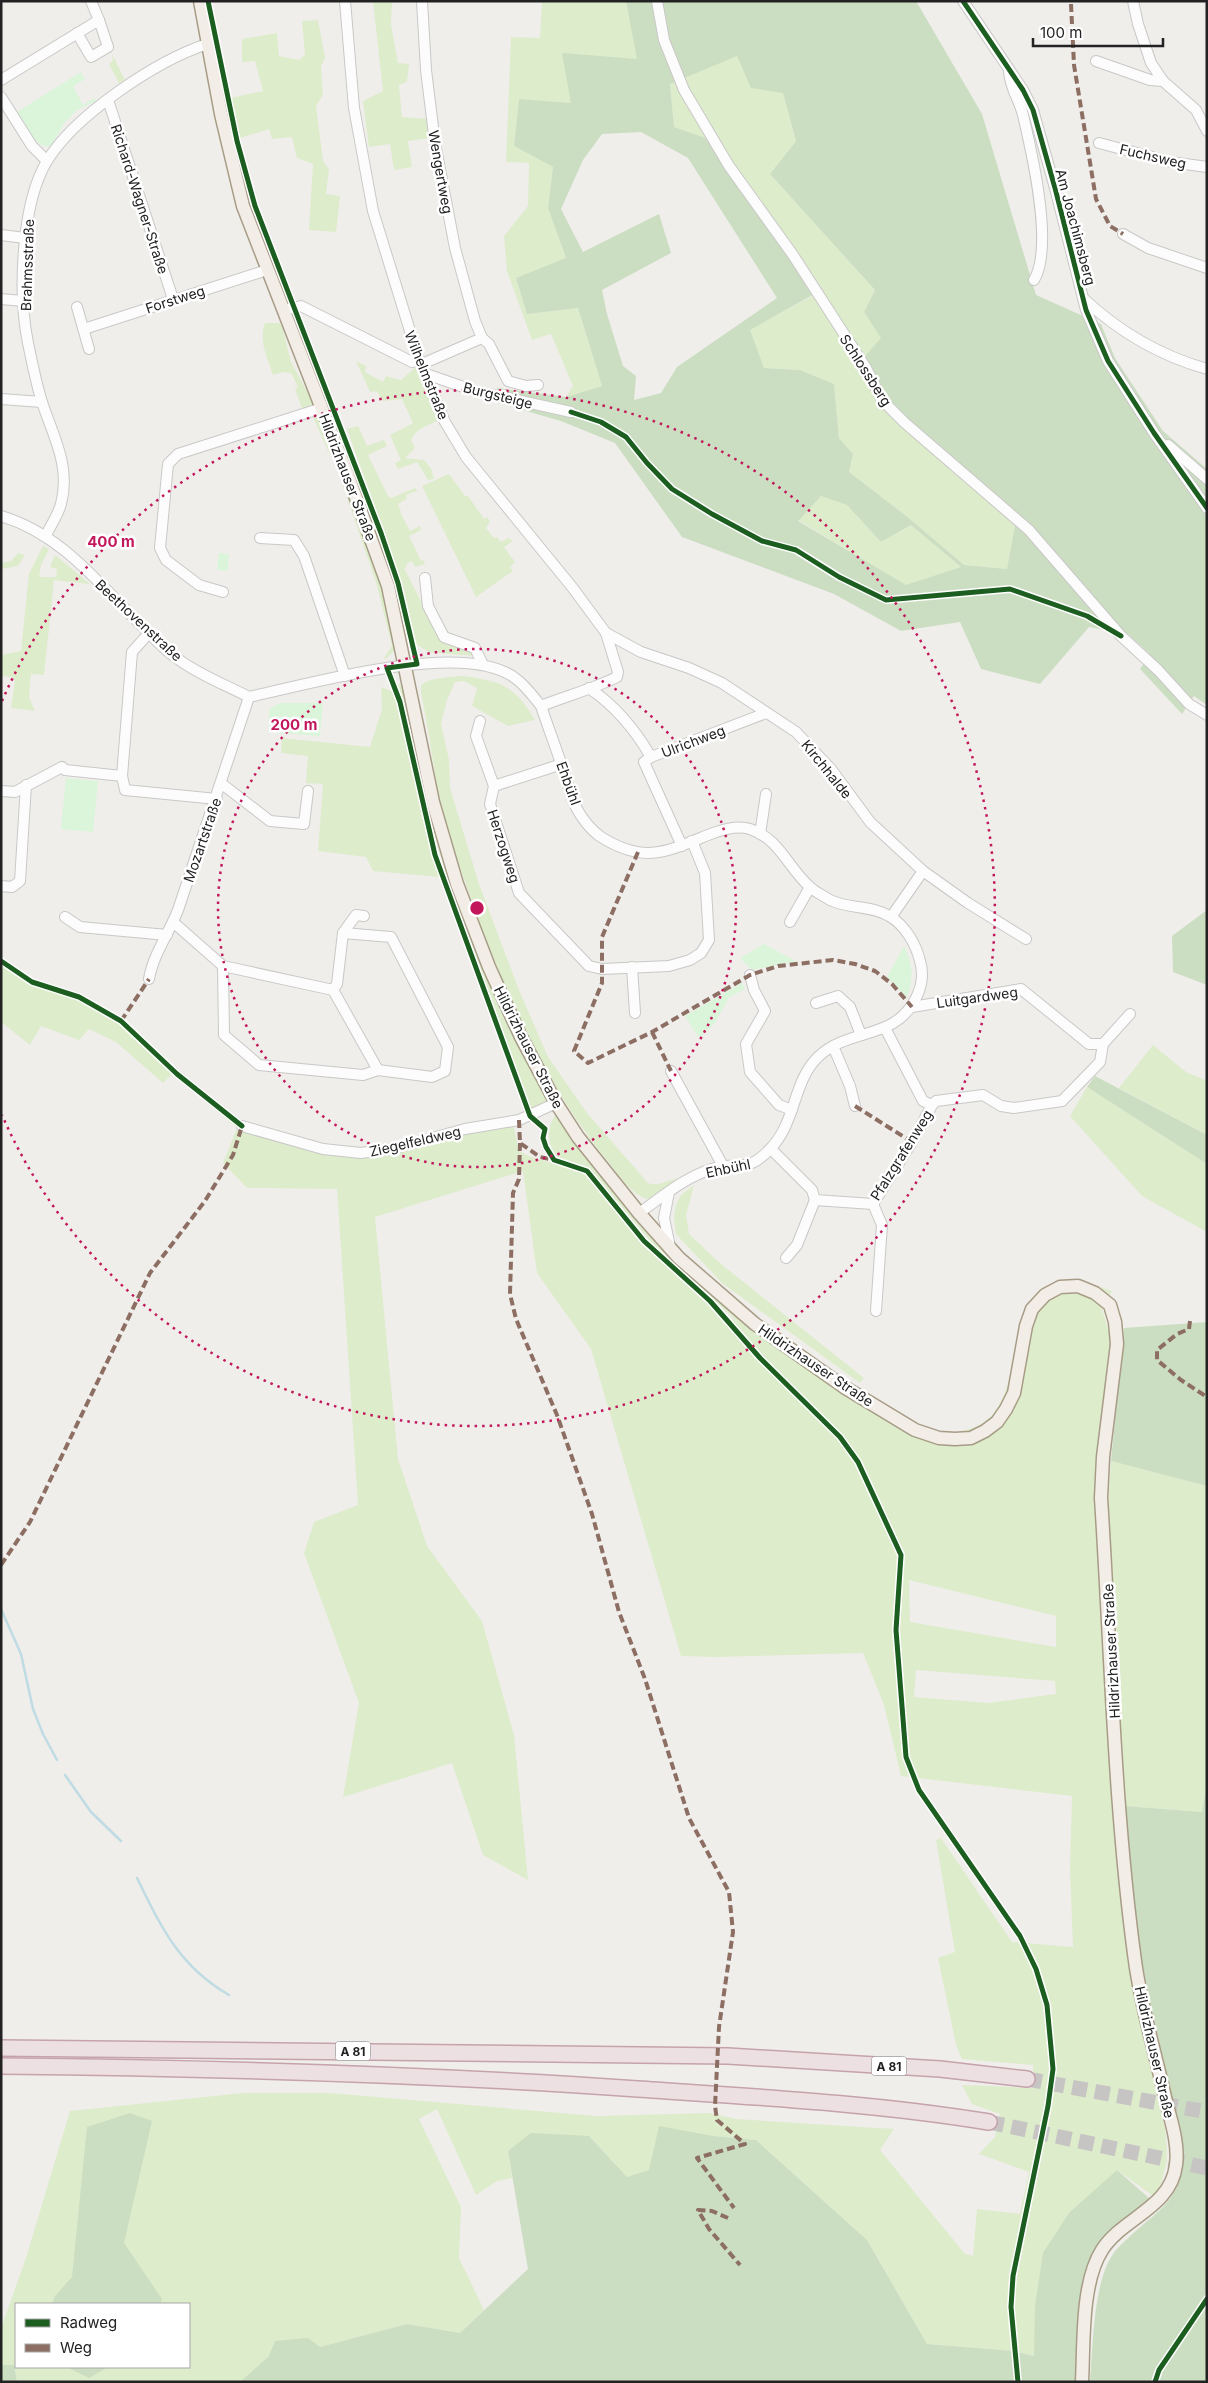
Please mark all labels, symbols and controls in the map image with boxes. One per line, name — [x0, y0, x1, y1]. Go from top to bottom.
scale bar — [1033, 15, 1163, 47]
text: 100 m — [1040, 23, 1082, 42]
street label: Richard-Wagner-Straße — [108, 122, 172, 276]
street label: Wengertweg — [425, 129, 457, 215]
street label: Fuchsweg — [1118, 140, 1188, 172]
street label: Am Joachimsberg — [1052, 167, 1100, 287]
street label: Brahmsstraße — [17, 219, 37, 311]
street label: Forstweg — [143, 281, 207, 317]
street label: Wilhelmstraße — [401, 328, 453, 422]
street label: Schlossberg — [836, 331, 896, 409]
street label: Burgsteige — [461, 378, 535, 412]
street label: Hildrizhauser Straße — [316, 411, 380, 543]
text: 400 m — [87, 532, 135, 551]
street label: Beethovenstraße — [92, 575, 186, 665]
text: 200 m — [271, 715, 317, 734]
street label: Ulrichweg — [659, 721, 727, 761]
street label: Kirchhalde — [798, 736, 856, 802]
street label: Ehbühl — [553, 759, 585, 807]
street label: Mozartstraße — [180, 796, 224, 884]
street label: Herzogweg — [484, 807, 524, 885]
centre of rings — [468, 899, 486, 917]
street label: Hildrizhauser Straße — [491, 983, 567, 1111]
street label: Luitgardweg — [935, 983, 1019, 1011]
street label: Pfalzgrafenweg — [866, 1107, 936, 1203]
street label: Ziegelfeldweg — [368, 1122, 462, 1160]
street label: Ehbühl — [704, 1155, 752, 1181]
street label: Hildrizhauser Straße — [755, 1320, 877, 1410]
street label: Hildrizhauser Straße — [1099, 1583, 1123, 1719]
street label: Hildrizhauser Straße — [1132, 1984, 1178, 2120]
road number: A 81 — [336, 2042, 370, 2060]
road number: A 81 — [872, 2056, 906, 2076]
legend — [15, 2303, 190, 2368]
text: Radweg — [60, 2313, 117, 2332]
text: Weg — [60, 2338, 92, 2357]

